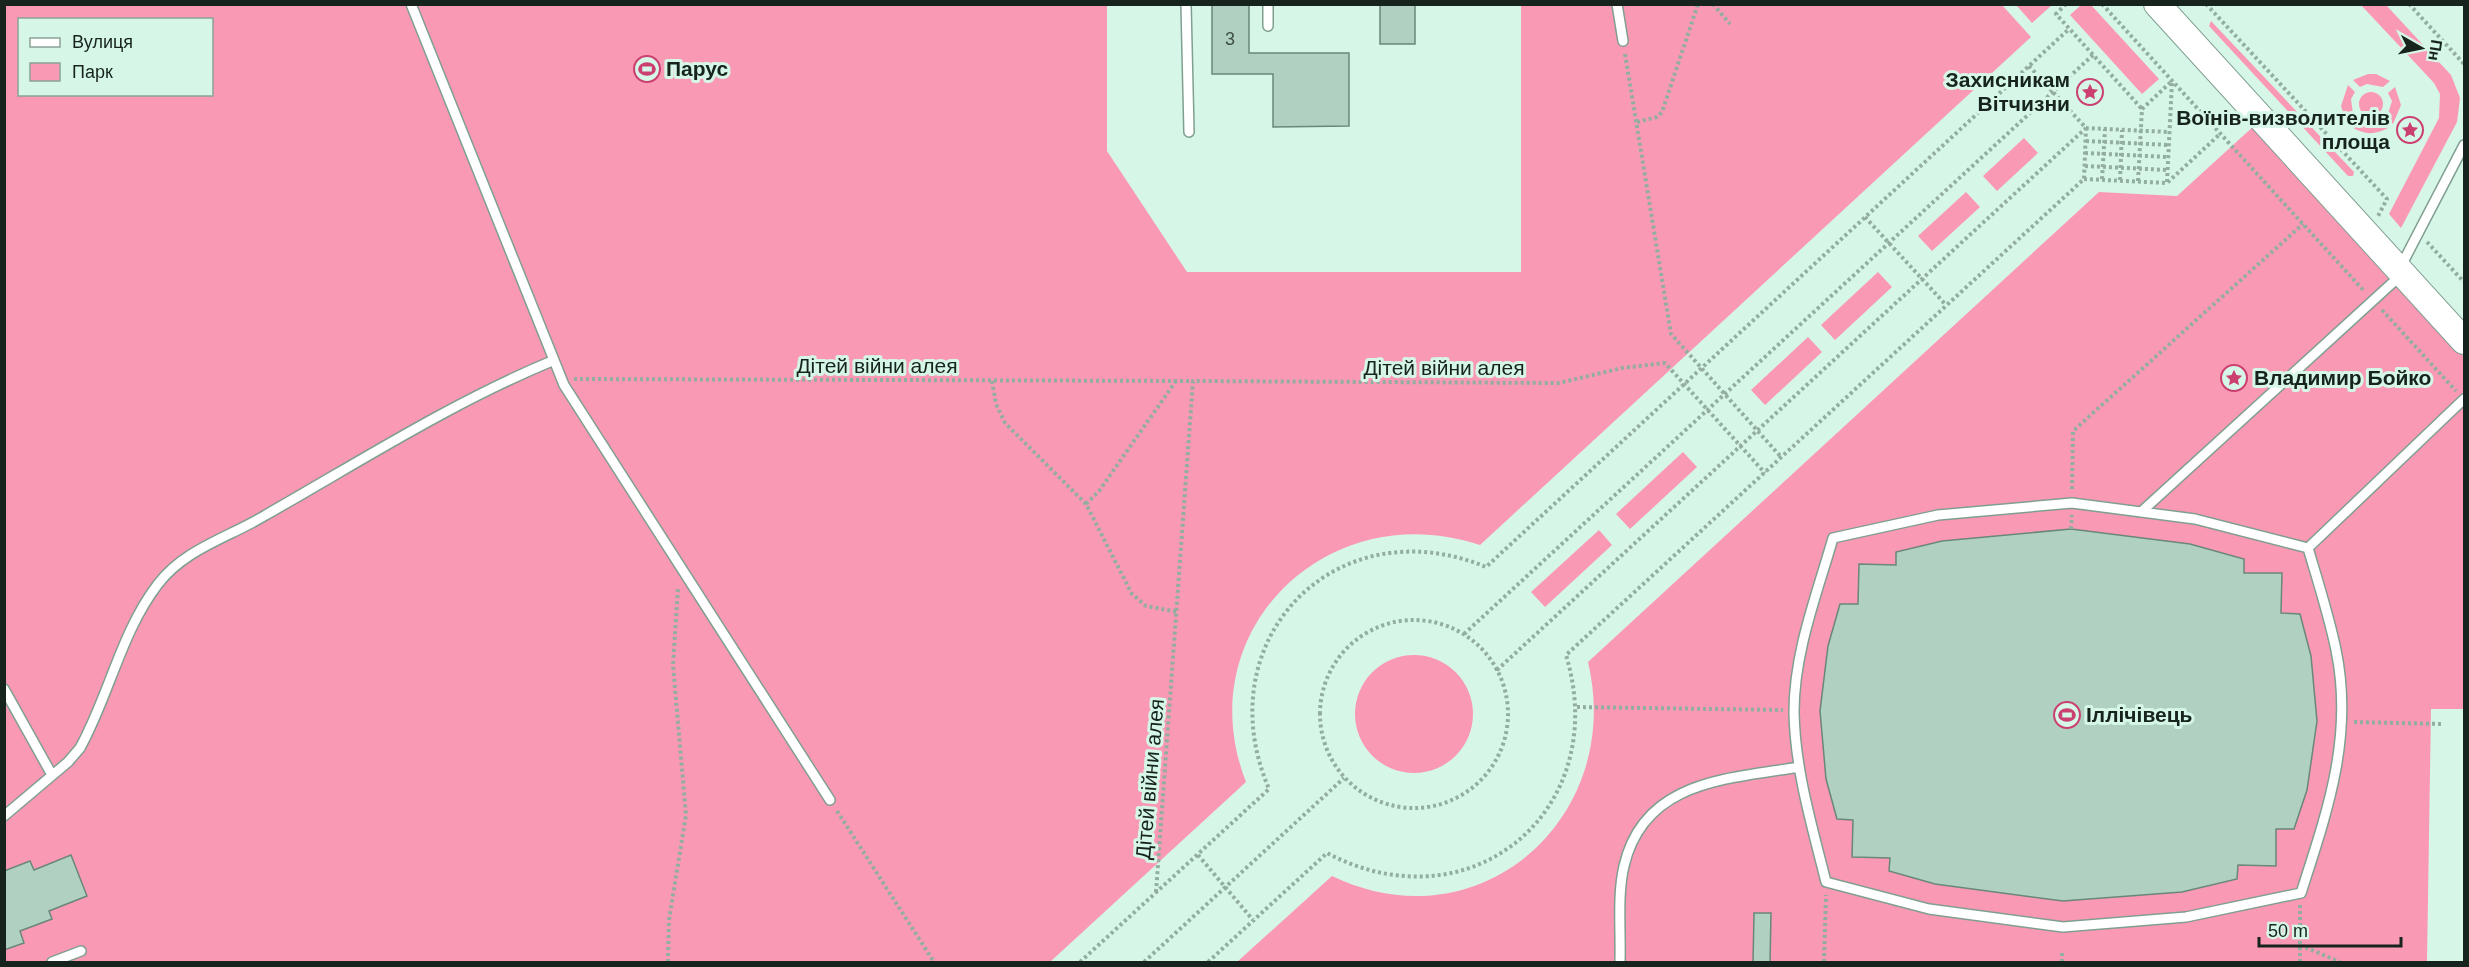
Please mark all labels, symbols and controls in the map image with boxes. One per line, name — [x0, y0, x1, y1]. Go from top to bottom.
legend — [18, 18, 213, 96]
north arrow — [2391, 18, 2451, 78]
house number: 3 — [1225, 29, 1235, 49]
text: Вулиця — [72, 32, 133, 52]
text: Пн — [2425, 38, 2445, 62]
sports icon: Парус — [632, 54, 662, 84]
place label: Парус — [666, 57, 728, 80]
text: Парк — [72, 62, 113, 82]
place label: Захисникам Вітчизни — [1946, 68, 2070, 115]
place icon: Захисникам Вітчизни — [2075, 77, 2105, 107]
place label: Воїнів-визволителів площа — [2176, 106, 2390, 153]
place icon: Воїнів-визволителів площа — [2395, 115, 2425, 145]
street label: Дітей війни алея — [796, 354, 958, 377]
street label: Дітей війни алея — [1363, 356, 1525, 379]
place icon: Владимир Бойко — [2219, 363, 2249, 393]
place label: Владимир Бойко — [2254, 366, 2431, 389]
street label: Дітей війни алея — [1131, 698, 1168, 860]
sports icon: Іллічівець — [2052, 700, 2082, 730]
place label: Іллічівець — [2086, 703, 2193, 726]
scale bar — [2259, 910, 2402, 948]
text: 50 m — [2268, 921, 2308, 941]

